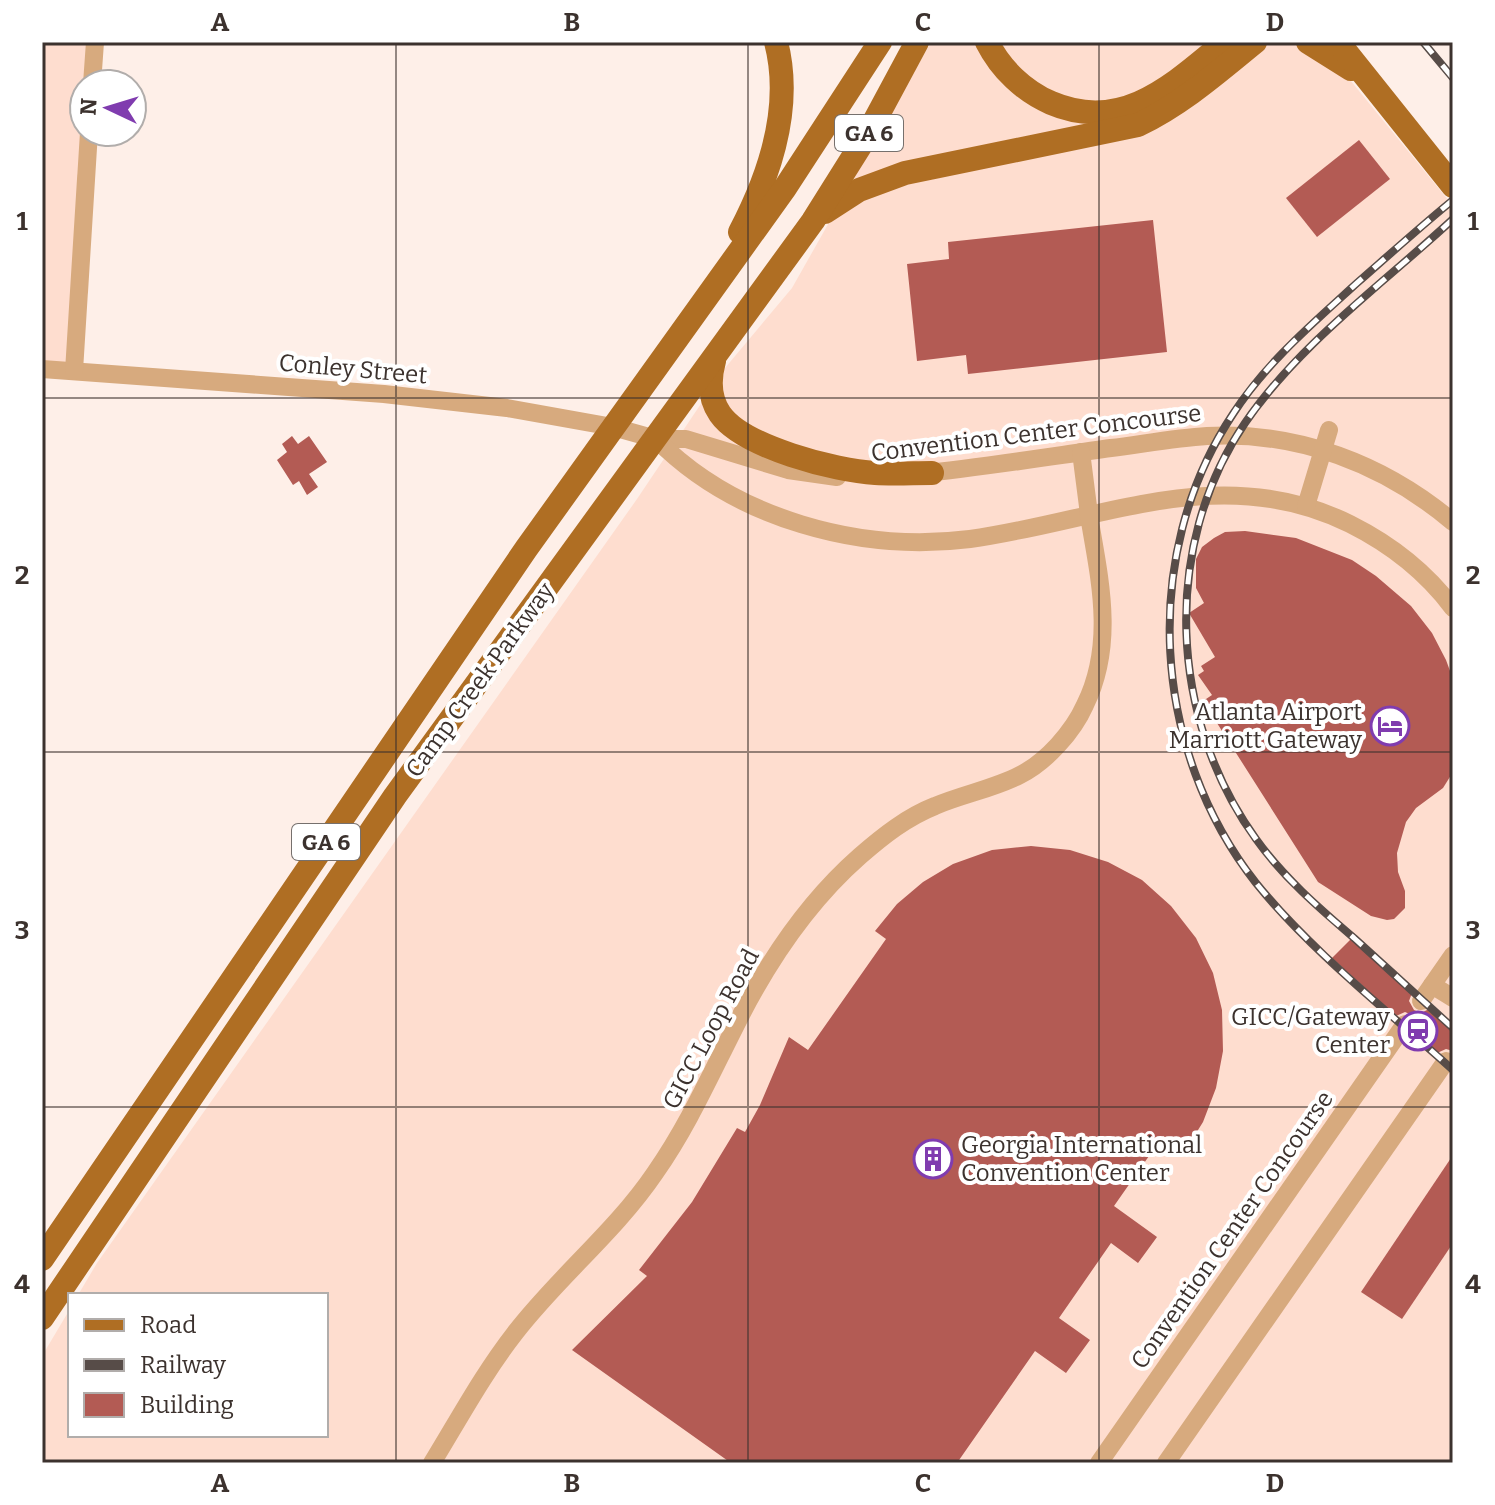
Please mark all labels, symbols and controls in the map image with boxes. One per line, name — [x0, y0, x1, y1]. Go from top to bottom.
text: A — [211, 7, 230, 38]
text: B — [564, 7, 580, 38]
text: C — [915, 7, 931, 38]
text: D — [1266, 7, 1284, 38]
north arrow — [68, 68, 148, 148]
text: N — [74, 97, 103, 116]
road number: GA 6 — [835, 115, 903, 151]
text: 1 — [16, 206, 28, 237]
text: 1 — [1467, 206, 1479, 237]
street label: Conley Street — [278, 349, 429, 389]
street label: Convention Center Concourse — [869, 399, 1203, 467]
text: 2 — [15, 560, 29, 591]
text: 2 — [1466, 560, 1480, 591]
street label: Camp Creek Parkway — [400, 577, 560, 783]
place label: Atlanta Airport Marriott Gateway — [1169, 698, 1362, 754]
hotel icon: Atlanta Airport Marriott Gateway — [1369, 705, 1411, 747]
road number: GA 6 — [292, 824, 360, 860]
text: 3 — [15, 915, 29, 946]
text: 3 — [1466, 915, 1480, 946]
street label: GICC Loop Road — [657, 944, 765, 1114]
place label: GICC/Gateway Center — [1231, 1003, 1390, 1059]
station icon: GICC/Gateway Center — [1397, 1010, 1439, 1052]
street label: Convention Center Concourse — [1125, 1086, 1339, 1374]
place label: Georgia International Convention Center — [961, 1131, 1202, 1187]
building icon: Georgia International Convention Center — [912, 1138, 954, 1180]
text: 4 — [14, 1269, 30, 1300]
text: 4 — [1465, 1269, 1481, 1300]
legend — [68, 1293, 328, 1437]
text: Road — [140, 1311, 196, 1339]
text: Railway — [140, 1351, 226, 1379]
text: Building — [140, 1391, 234, 1419]
text: A — [211, 1468, 230, 1499]
text: B — [564, 1468, 580, 1499]
text: C — [915, 1468, 931, 1499]
text: D — [1266, 1468, 1284, 1499]

